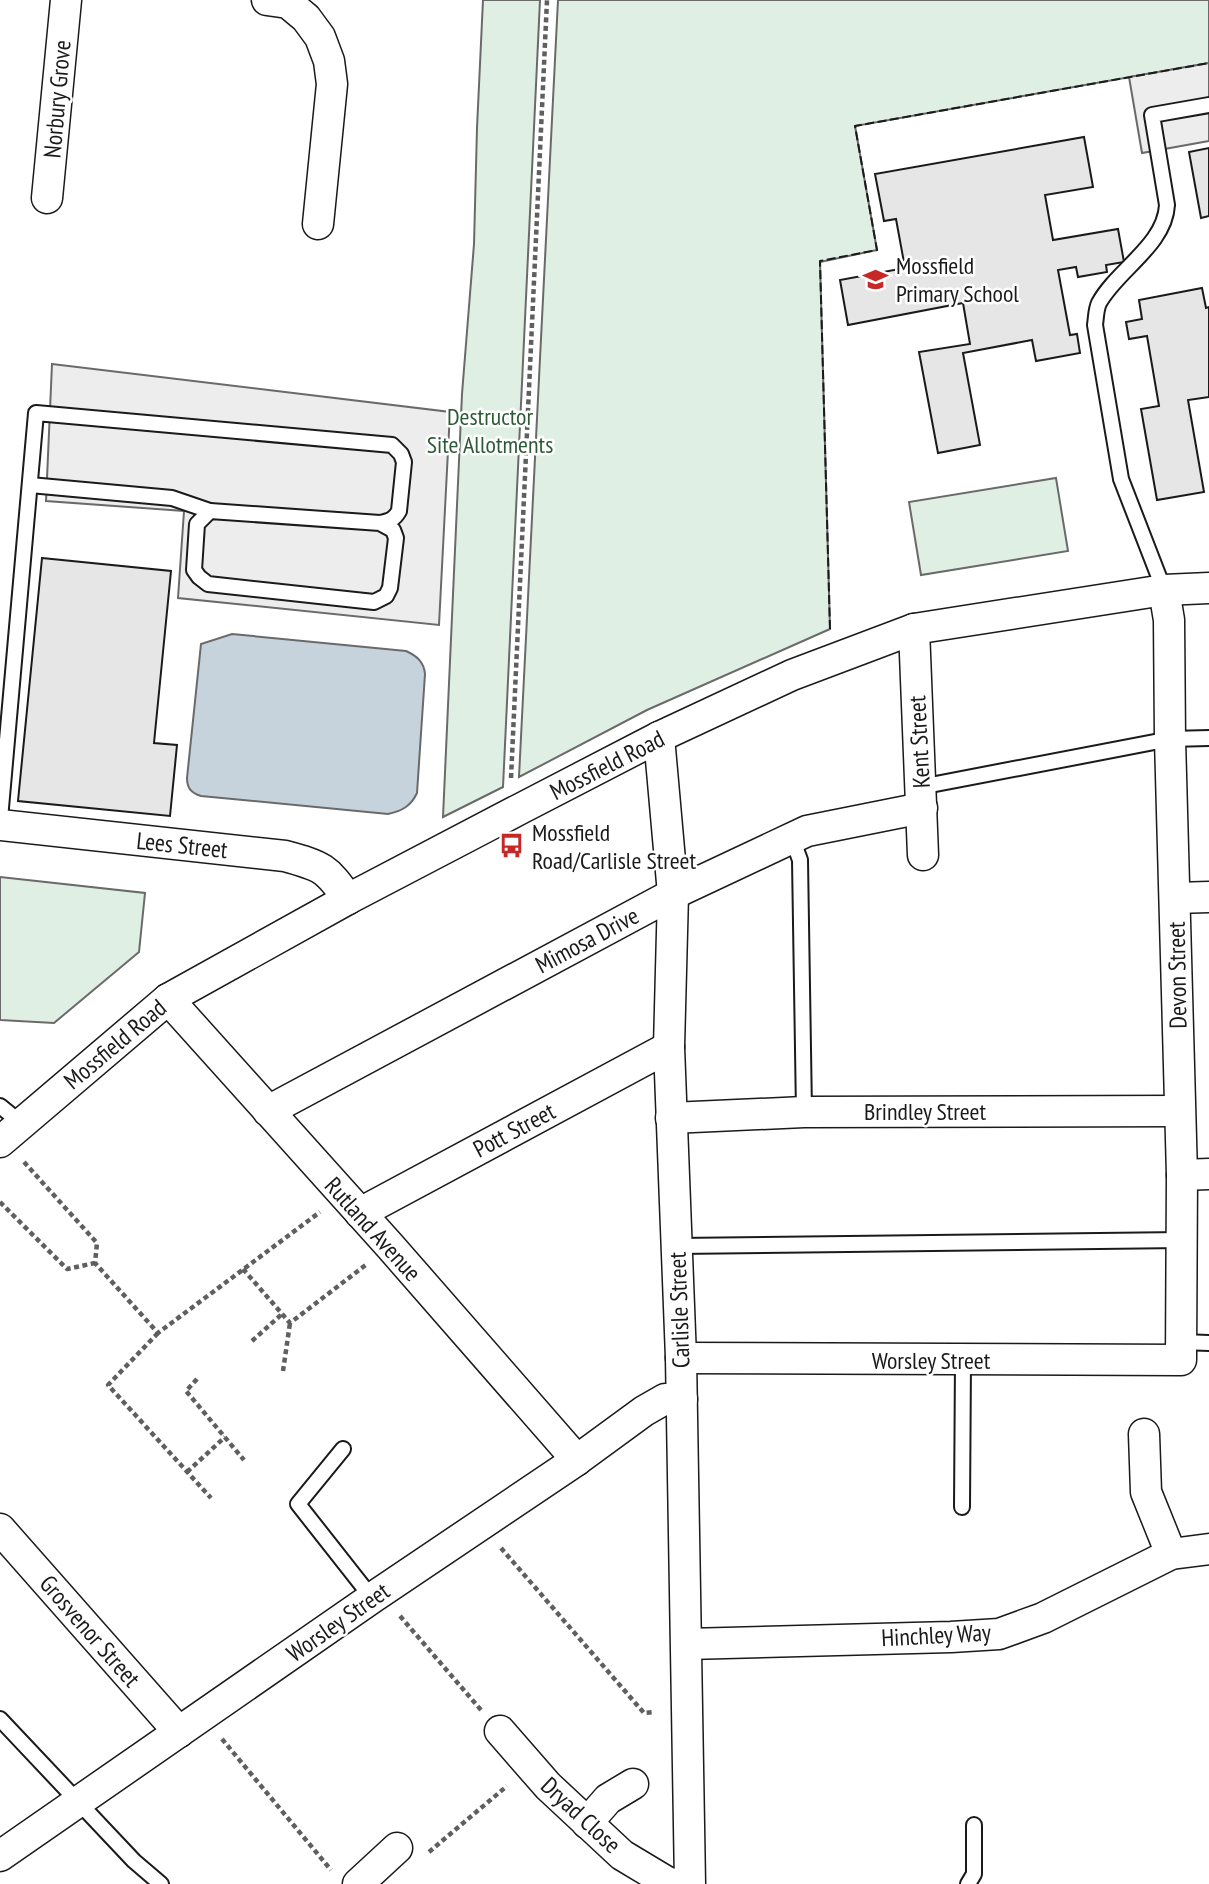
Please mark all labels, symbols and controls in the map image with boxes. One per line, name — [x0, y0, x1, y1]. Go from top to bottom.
street label: Norbury Grove — [36, 39, 78, 159]
place label: Mossfield Primary School — [896, 250, 1019, 309]
school or university icon: Mossfield Primary School — [862, 265, 890, 293]
park label: Destructor Site Allotments — [427, 401, 553, 460]
street label: Kent Street — [901, 695, 937, 789]
street label: Mossfield Road — [545, 723, 669, 807]
place label: Mossfield Road/Carlisle Street — [532, 817, 696, 876]
street label: Lees Street — [135, 825, 229, 865]
bus stop icon: Mossfield Road/Carlisle Street — [498, 832, 526, 860]
street label: Mimosa Drive — [530, 900, 644, 980]
street label: Devon Street — [1161, 921, 1193, 1029]
street label: Mossfield Road — [57, 992, 173, 1096]
street label: Pott Street — [468, 1095, 561, 1164]
street label: Brindley Street — [864, 1096, 986, 1127]
street label: Rutland Avenue — [318, 1170, 428, 1288]
street label: Carlisle Street — [661, 1251, 697, 1369]
street label: Worsley Street — [872, 1345, 991, 1376]
street label: Grosvenor Street — [33, 1569, 147, 1694]
street label: Worsley Street — [281, 1575, 396, 1669]
street label: Hinchley Way — [880, 1617, 992, 1653]
street label: Dryad Close — [534, 1770, 628, 1860]

